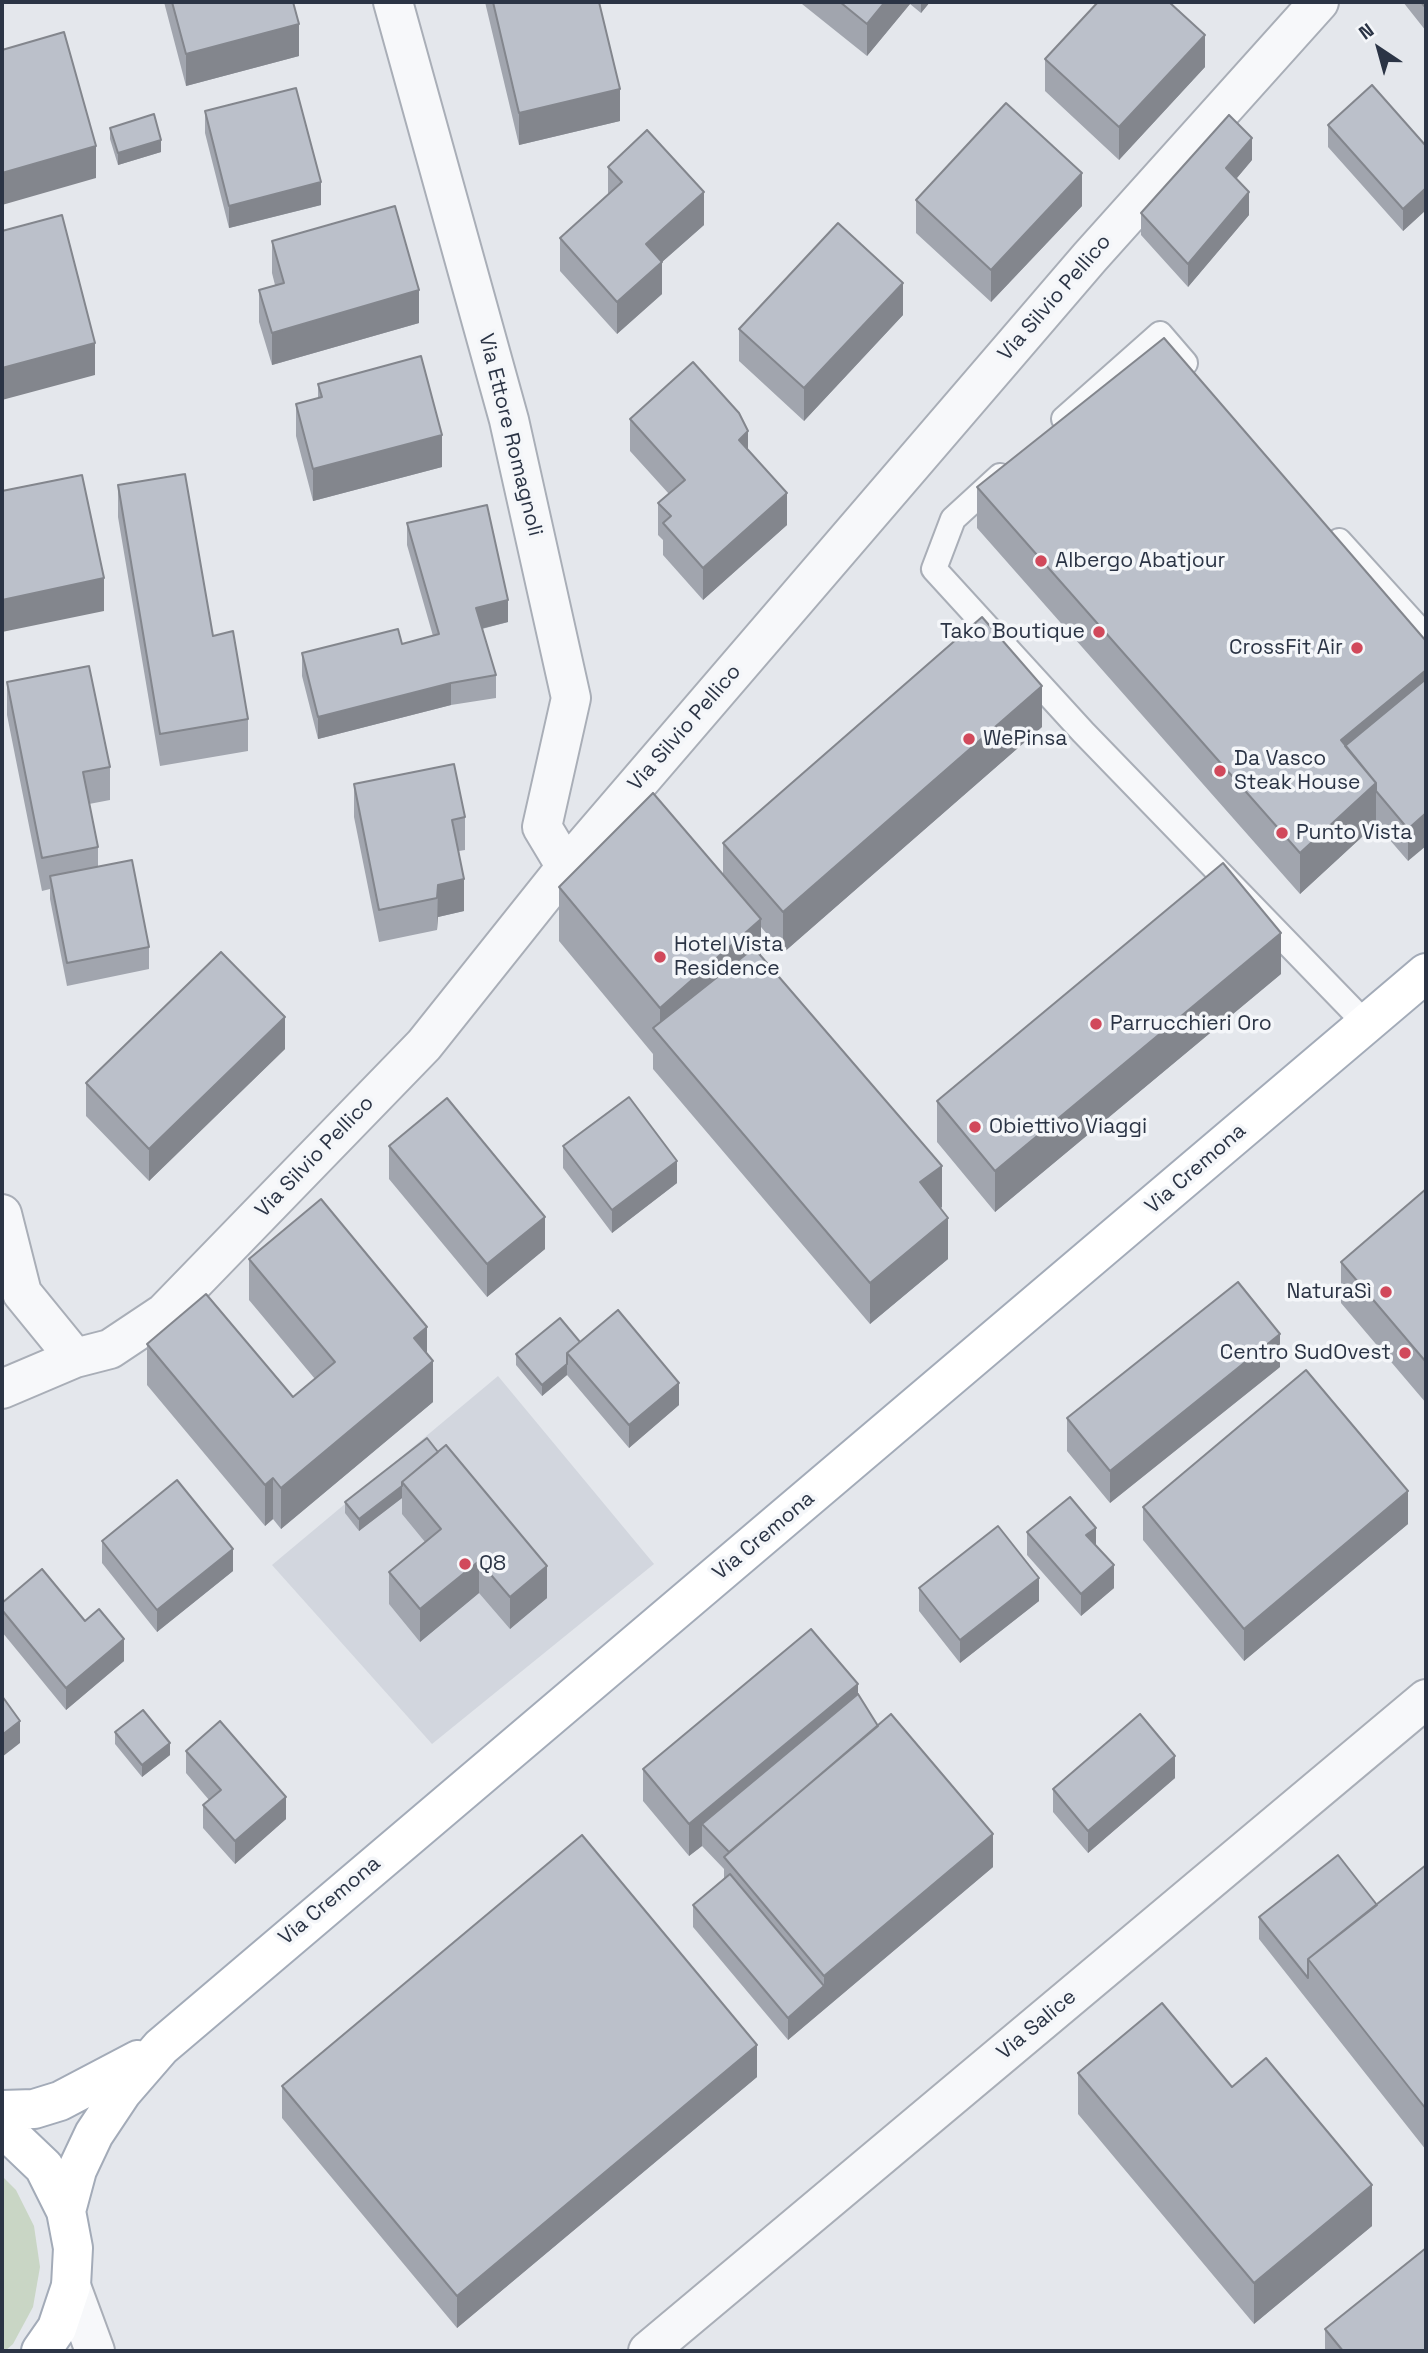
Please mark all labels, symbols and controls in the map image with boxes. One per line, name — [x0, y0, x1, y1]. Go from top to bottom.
north arrow — [1344, 14, 1414, 84]
text: N — [1354, 18, 1379, 45]
street label: Via Silvio Pellico — [993, 230, 1117, 366]
street label: Via Ettore Romagnoli — [473, 331, 547, 539]
place label: Albergo Abatjour — [1055, 548, 1225, 574]
marker: Albergo Abatjour — [1033, 553, 1049, 569]
place label: Tako Boutique — [940, 619, 1085, 645]
marker: Tako Boutique — [1091, 624, 1107, 640]
place label: CrossFit Air — [1229, 635, 1343, 661]
marker: CrossFit Air — [1349, 640, 1365, 656]
street label: Via Silvio Pellico — [623, 660, 747, 796]
place label: WePinsa — [983, 726, 1067, 752]
marker: WePinsa — [961, 731, 977, 747]
place label: Da Vasco Steak House — [1234, 746, 1360, 796]
marker: Da Vasco Steak House — [1212, 763, 1228, 779]
place label: Punto Vista — [1296, 820, 1412, 846]
marker: Punto Vista — [1274, 825, 1290, 841]
place label: Hotel Vista Residence — [674, 932, 783, 982]
marker: Hotel Vista Residence — [652, 949, 668, 965]
place label: Parrucchieri Oro — [1110, 1011, 1272, 1037]
marker: Parrucchieri Oro — [1088, 1016, 1104, 1032]
street label: Via Silvio Pellico — [251, 1091, 379, 1223]
place label: Obiettivo Viaggi — [989, 1114, 1147, 1140]
street label: Via Cremona — [1141, 1118, 1251, 1220]
marker: Obiettivo Viaggi — [967, 1119, 983, 1135]
place label: NaturaSì — [1286, 1279, 1372, 1305]
marker: NaturaSì — [1378, 1284, 1394, 1300]
place label: Centro SudOvest — [1220, 1340, 1391, 1366]
marker: Centro SudOvest — [1397, 1345, 1413, 1361]
street label: Via Cremona — [708, 1486, 820, 1586]
place label: Q8 — [479, 1551, 506, 1577]
marker: Q8 — [457, 1556, 473, 1572]
street label: Via Cremona — [274, 1851, 386, 1951]
street label: Via Salice — [992, 1985, 1082, 2065]

